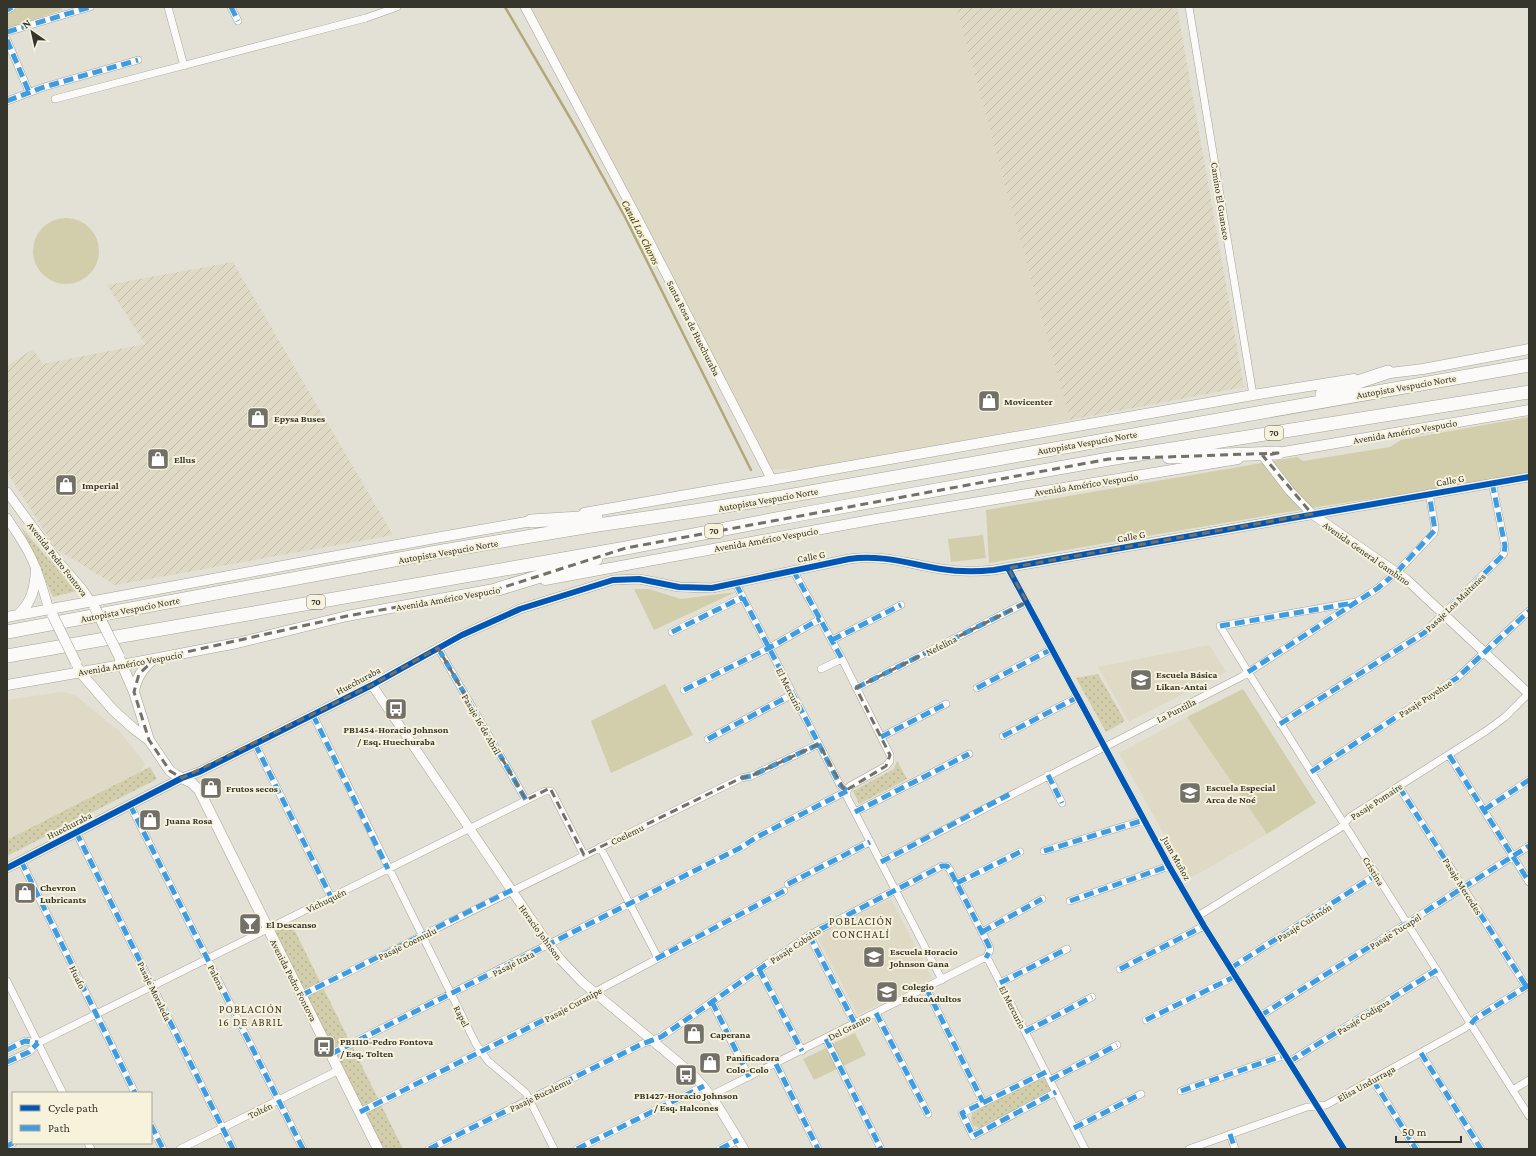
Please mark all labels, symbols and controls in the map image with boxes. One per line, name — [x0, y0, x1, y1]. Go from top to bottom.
north arrow — [12, 12, 52, 52]
text: N — [20, 16, 33, 31]
street label: Camino El Guanaco — [1209, 161, 1232, 241]
water label: Canal Los Choros — [620, 198, 663, 267]
street label: Santa Rosa de Huechuraba — [665, 279, 723, 378]
street label: Autopista Vespucio Norte — [1355, 372, 1457, 401]
shop icon: Movicenter — [976, 388, 1002, 414]
place label: Movicenter — [1004, 396, 1053, 407]
shop icon: Epysa Buses — [245, 405, 271, 431]
place label: Epysa Buses — [274, 413, 325, 424]
street label: Avenida Américo Vespucio — [1352, 417, 1458, 446]
road number: 70 — [1265, 426, 1283, 440]
street label: Autopista Vespucio Norte — [1036, 428, 1138, 457]
shop icon: Ellus — [145, 446, 171, 472]
place label: Ellus — [174, 454, 195, 465]
street label: Avenida Américo Vespucio — [1033, 471, 1139, 498]
shop icon: Imperial — [53, 472, 79, 498]
street label: Calle G — [1435, 473, 1465, 488]
place label: Imperial — [82, 480, 119, 491]
street label: Autopista Vespucio Norte — [717, 485, 819, 514]
street label: Avenida General Gambino — [1321, 519, 1413, 588]
street label: Avenida Pedro Fontova — [25, 520, 90, 599]
road number: 70 — [705, 524, 723, 538]
street label: Avenida Américo Vespucio — [713, 525, 819, 554]
street label: Calle G — [1116, 529, 1146, 544]
street label: Autopista Vespucio Norte — [397, 537, 499, 566]
street label: Calle G — [796, 548, 826, 565]
street label: Pasaje Los Maitenes — [1423, 571, 1488, 635]
street label: Avenida Américo Vespucio — [395, 584, 501, 613]
street label: Autopista Vespucio Norte — [79, 594, 181, 625]
road number: 70 — [307, 595, 325, 609]
street label: Nefelina — [924, 633, 959, 658]
street label: Avenida Américo Vespucio — [77, 649, 183, 678]
street label: Huechuraba — [334, 664, 383, 697]
street label: El Mercurio — [774, 666, 805, 712]
school or university icon: Escuela Básica Likan-Antai — [1128, 667, 1154, 693]
place label: Escuela Básica Likan-Antai — [1156, 669, 1217, 692]
street label: Pasaje Puyehue — [1397, 677, 1455, 720]
street label: Pasaje 16 de Abril — [459, 692, 504, 757]
bus stop icon: PB1454-Horacio Johnson / Esq. Huechuraba — [383, 696, 409, 722]
street label: La Puntilla — [1155, 696, 1198, 725]
place label: PB1454-Horacio Johnson / Esq. Huechuraba — [344, 724, 449, 747]
shop icon: Frutos secos — [198, 775, 224, 801]
school or university icon: Escuela Especial Arca de Noé — [1177, 780, 1203, 806]
street label: Pasaje Pomaire — [1348, 780, 1405, 823]
place label: Escuela Especial Arca de Noé — [1205, 782, 1275, 805]
place label: Frutos secos — [226, 783, 278, 794]
shop icon: Juana Rosa — [137, 807, 163, 833]
street label: Huechuraba — [45, 809, 94, 841]
place label: Juana Rosa — [165, 815, 213, 826]
street label: Coelemu — [609, 821, 646, 847]
street label: Juan Muñoz — [1160, 834, 1193, 882]
street label: Cristina — [1360, 855, 1387, 888]
street label: Pasaje Mercedes — [1440, 856, 1484, 917]
shop icon: Chevron Lubricants — [12, 880, 38, 906]
place label: Chevron Lubricants — [40, 882, 86, 905]
street label: Vichuquén — [304, 886, 349, 915]
street label: Pasaje Curimón — [1275, 901, 1335, 944]
street label: Horacio Johnson — [517, 902, 565, 963]
bar icon: El Descanso — [237, 911, 263, 937]
street label: Pasaje Tucapel — [1368, 911, 1424, 952]
district label: POBLACIÓN CONCHALÍ — [829, 915, 893, 940]
place label: El Descanso — [266, 919, 317, 930]
street label: Pasaje Coemulu — [376, 924, 439, 963]
street label: Pasaje Cobalto — [768, 925, 823, 967]
street label: Avenida Pedro Fontova — [268, 937, 319, 1024]
school or university icon: Escuela Horacio Johnson Gana — [861, 944, 887, 970]
place label: Escuela Horacio Johnson Gana — [889, 946, 958, 969]
street label: Pasaje Itata — [490, 948, 537, 980]
street label: Pasaje Moraleda — [134, 960, 174, 1024]
street label: Palena — [206, 963, 228, 992]
street label: Huafo — [67, 964, 88, 991]
school or university icon: Colegio EducaAdultos — [874, 979, 900, 1005]
place label: Colegio EducaAdultos — [902, 981, 961, 1004]
street label: Pasaje Curanipe — [543, 984, 605, 1025]
street label: El Mercurio — [997, 984, 1028, 1030]
street label: Pasaje Codigua — [1335, 996, 1393, 1038]
district label: POBLACIÓN 16 DE ABRIL — [219, 1003, 283, 1028]
street label: Rapel — [452, 1004, 472, 1029]
street label: Del Granito — [826, 1012, 872, 1043]
shop icon: Caperana — [681, 1021, 707, 1047]
place label: Caperana — [710, 1029, 750, 1040]
bus stop icon: PB1110-Pedro Fontova / Esq. Tolten — [311, 1034, 337, 1060]
place label: PB1110-Pedro Fontova / Esq. Tolten — [340, 1036, 433, 1059]
shop icon: Panificadora Colo-Colo — [697, 1050, 723, 1076]
place label: Panificadora Colo-Colo — [726, 1052, 780, 1075]
bus stop icon: PB1427-Horacio Johnson / Esq. Halcones — [673, 1062, 699, 1088]
street label: Elisa Undurraga — [1335, 1063, 1397, 1104]
street label: Pasaje Bucalemu — [508, 1075, 574, 1115]
place label: PB1427-Horacio Johnson / Esq. Halcones — [634, 1090, 738, 1113]
legend — [12, 1092, 152, 1144]
street label: Toltén — [246, 1100, 275, 1121]
text: Cycle path — [48, 1101, 99, 1115]
scale bar — [1396, 1118, 1461, 1144]
text: Path — [48, 1121, 70, 1135]
text: 50 m — [1402, 1125, 1427, 1139]

